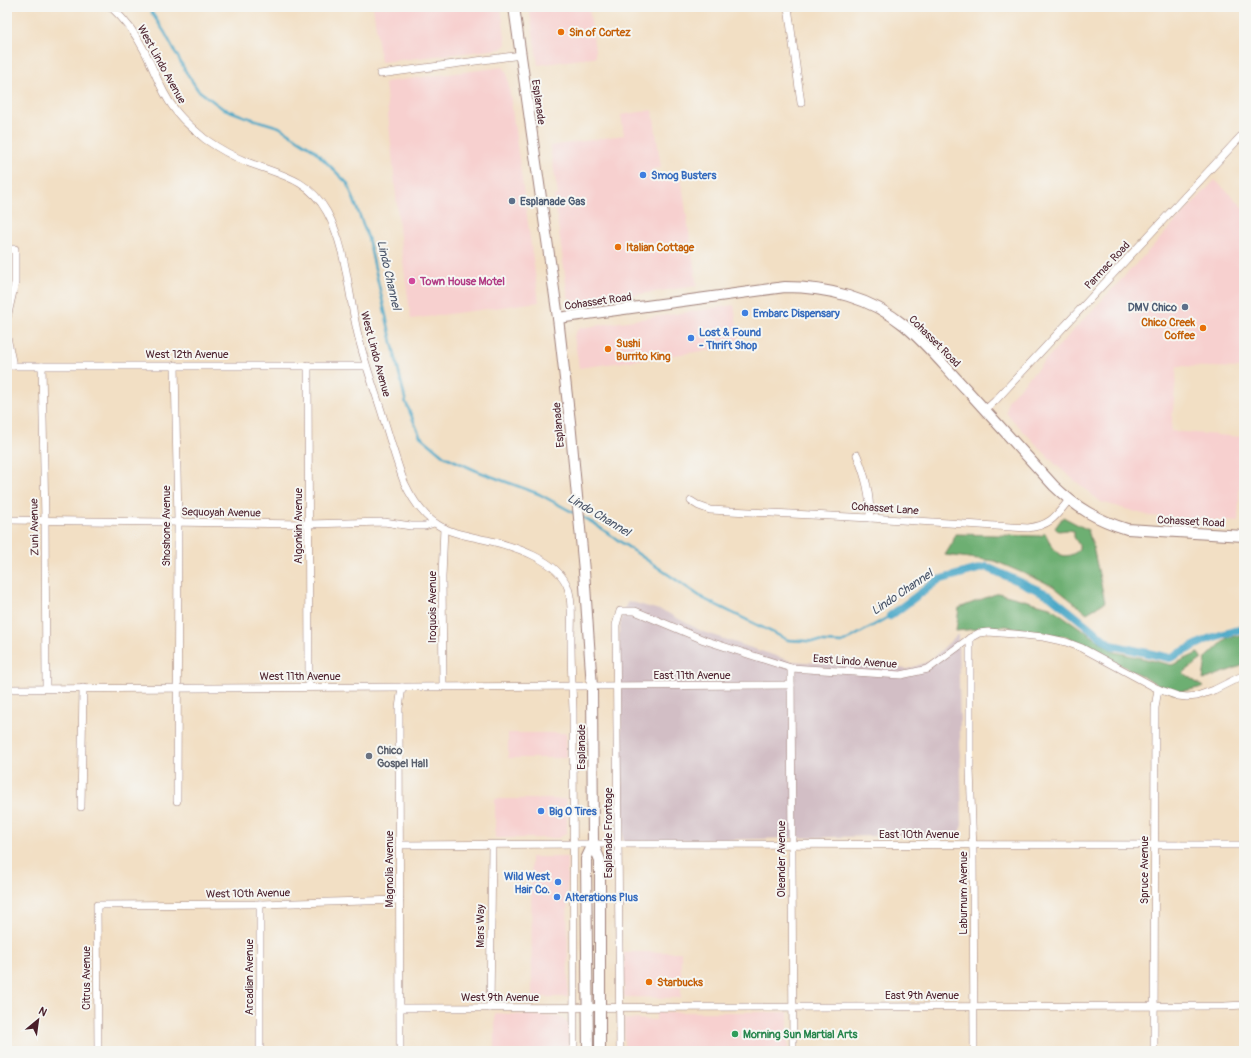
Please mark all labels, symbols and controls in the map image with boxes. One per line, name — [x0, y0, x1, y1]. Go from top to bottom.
street label: West Lindo Avenue — [135, 23, 189, 106]
place label: Sin of Cortez — [569, 26, 631, 39]
marker: Sin of Cortez — [556, 27, 566, 37]
street label: Esplanade — [529, 79, 548, 126]
place label: Smog Busters — [651, 169, 716, 182]
marker: Smog Busters — [638, 170, 648, 180]
place label: Esplanade Gas — [520, 195, 585, 208]
marker: Esplanade Gas — [507, 196, 517, 206]
water label: Lindo Channel — [373, 239, 404, 312]
street label: Parmac Road — [1082, 239, 1133, 292]
place label: Italian Cottage — [626, 241, 695, 254]
marker: Italian Cottage — [613, 242, 623, 252]
place label: Town House Motel — [419, 275, 505, 288]
marker: Town House Motel — [407, 276, 417, 286]
street label: Cohasset Road — [564, 290, 633, 313]
place label: DMV Chico — [1128, 301, 1177, 314]
marker: DMV Chico — [1180, 302, 1190, 312]
place label: Embarc Dispensary — [753, 307, 840, 320]
marker: Embarc Dispensary — [740, 308, 750, 318]
street label: West Lindo Avenue — [358, 310, 393, 399]
street label: Cohasset Road — [906, 313, 963, 370]
place label: Chico Creek Coffee — [1141, 316, 1196, 342]
marker: Chico Creek Coffee — [1198, 323, 1208, 333]
place label: Lost & Found - Thrift Shop — [699, 326, 761, 352]
marker: Lost & Found - Thrift Shop — [686, 333, 696, 343]
place label: Sushi Burrito King — [616, 337, 671, 363]
marker: Sushi Burrito King — [603, 344, 613, 354]
street label: West 12th Avenue — [146, 348, 229, 361]
street label: Esplanade — [550, 401, 567, 448]
street label: Shoshone Avenue — [160, 485, 173, 567]
street label: Algonkin Avenue — [292, 487, 305, 564]
water label: Lindo Channel — [565, 491, 634, 541]
street label: Zuni Avenue — [27, 498, 42, 556]
street label: Cohasset Lane — [851, 500, 920, 517]
street label: Sequoyah Avenue — [181, 505, 261, 520]
street label: Cohasset Road — [1157, 513, 1225, 530]
water label: Lindo Channel — [869, 566, 937, 618]
street label: Iroquois Avenue — [426, 570, 439, 643]
street label: East Lindo Avenue — [813, 652, 898, 671]
street label: East 11th Avenue — [654, 669, 731, 682]
street label: West 11th Avenue — [260, 670, 341, 683]
street label: Esplanade — [575, 724, 588, 770]
place label: Chico Gospel Hall — [377, 744, 428, 770]
marker: Chico Gospel Hall — [364, 751, 374, 761]
street label: Esplanade Frontage — [602, 787, 615, 878]
place label: Big O Tires — [549, 805, 597, 818]
marker: Big O Tires — [536, 806, 546, 816]
street label: Oleander Avenue — [775, 820, 788, 898]
street label: East 10th Avenue — [879, 828, 960, 841]
street label: Magnolia Avenue — [383, 830, 396, 907]
street label: Spruce Avenue — [1138, 835, 1151, 904]
street label: Laburnum Avenue — [957, 851, 970, 935]
place label: Wild West Hair Co. — [504, 870, 551, 896]
marker: Wild West Hair Co. — [553, 877, 563, 887]
street label: West 10th Avenue — [206, 886, 291, 901]
place label: Alterations Plus — [565, 891, 638, 904]
marker: Alterations Plus — [552, 892, 562, 902]
street label: Mars Way — [474, 904, 487, 948]
street label: Arcadian Avenue — [243, 938, 256, 1015]
street label: Citrus Avenue — [80, 946, 93, 1010]
place label: Starbucks — [657, 976, 703, 989]
marker: Starbucks — [644, 977, 654, 987]
street label: East 9th Avenue — [885, 989, 960, 1002]
street label: West 9th Avenue — [461, 991, 540, 1004]
north arrow — [18, 1000, 58, 1040]
text: N — [36, 1004, 50, 1019]
place label: Morning Sun Martial Arts — [743, 1028, 858, 1041]
marker: Morning Sun Martial Arts — [730, 1029, 740, 1039]

